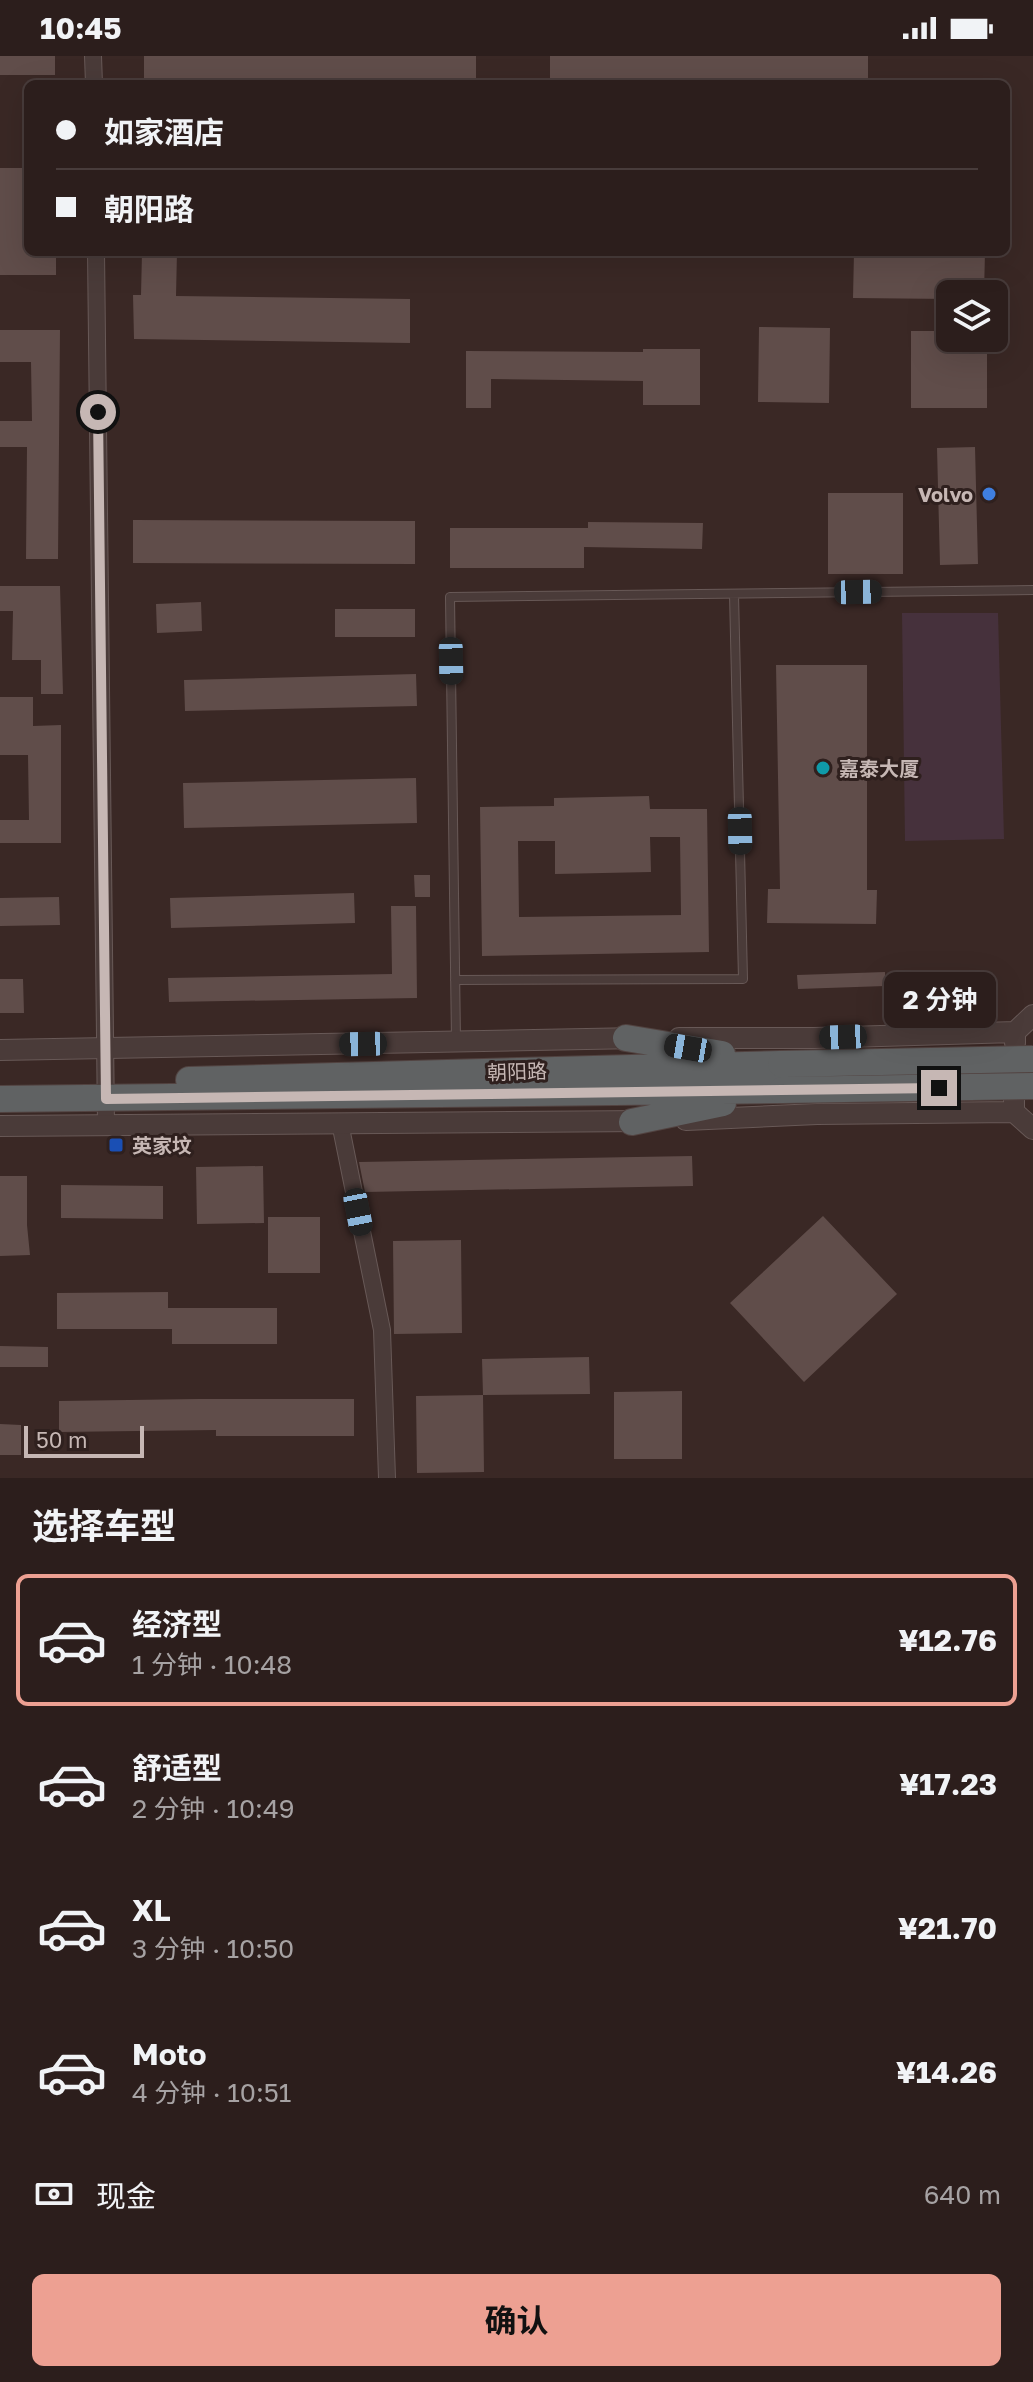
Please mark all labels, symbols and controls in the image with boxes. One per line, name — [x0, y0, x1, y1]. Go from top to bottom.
text: 10:45 — [40, 10, 122, 46]
text: 如家酒店 — [104, 114, 224, 150]
text: 朝阳路 — [104, 191, 194, 227]
map controls — [936, 280, 1008, 352]
button: layers — [936, 280, 1008, 352]
route start — [80, 394, 116, 430]
place label: Volvo — [918, 482, 973, 506]
marker: Volvo — [980, 485, 998, 503]
car — [834, 580, 882, 604]
car — [439, 637, 463, 685]
place label: 嘉泰大厦 — [839, 756, 919, 780]
marker: 嘉泰大厦 — [814, 759, 832, 777]
car — [728, 807, 752, 855]
callout: 2 分钟 — [883, 972, 995, 1028]
text: 2 分钟 — [903, 984, 977, 1015]
car — [819, 1024, 867, 1050]
car — [339, 1032, 387, 1056]
car — [662, 1032, 714, 1064]
street label: 朝阳路 — [487, 1058, 547, 1084]
route end — [921, 1070, 957, 1106]
place label: 英家坟 — [132, 1133, 192, 1157]
marker: 英家坟 — [107, 1136, 125, 1154]
car — [342, 1186, 374, 1238]
scale bar — [24, 1422, 144, 1458]
text: 50 m — [36, 1426, 87, 1453]
text: 选择车型 — [32, 1504, 176, 1547]
icon: car — [36, 1604, 108, 1676]
text: 经济型 — [132, 1606, 222, 1642]
text: ¥12.76 — [898, 1622, 997, 1658]
text: 1 分钟 · 10:48 — [132, 1649, 292, 1680]
icon: car — [36, 1748, 108, 1820]
text: 舒适型 — [132, 1750, 222, 1786]
text: ¥17.23 — [899, 1766, 997, 1802]
text: 2 分钟 · 10:49 — [132, 1793, 295, 1824]
icon: car — [36, 1892, 108, 1964]
text: XL — [132, 1892, 171, 1928]
text: ¥21.70 — [898, 1910, 997, 1946]
text: 3 分钟 · 10:50 — [132, 1933, 294, 1964]
icon: car — [36, 2036, 108, 2108]
text: Moto — [132, 2036, 207, 2072]
text: ¥14.26 — [896, 2054, 997, 2090]
text: 4 分钟 · 10:51 — [132, 2077, 291, 2108]
icon: cash — [32, 2172, 76, 2216]
text: 现金 — [96, 2178, 156, 2214]
text: 640 m — [924, 2179, 1001, 2210]
button: 确认 — [32, 2274, 1001, 2366]

